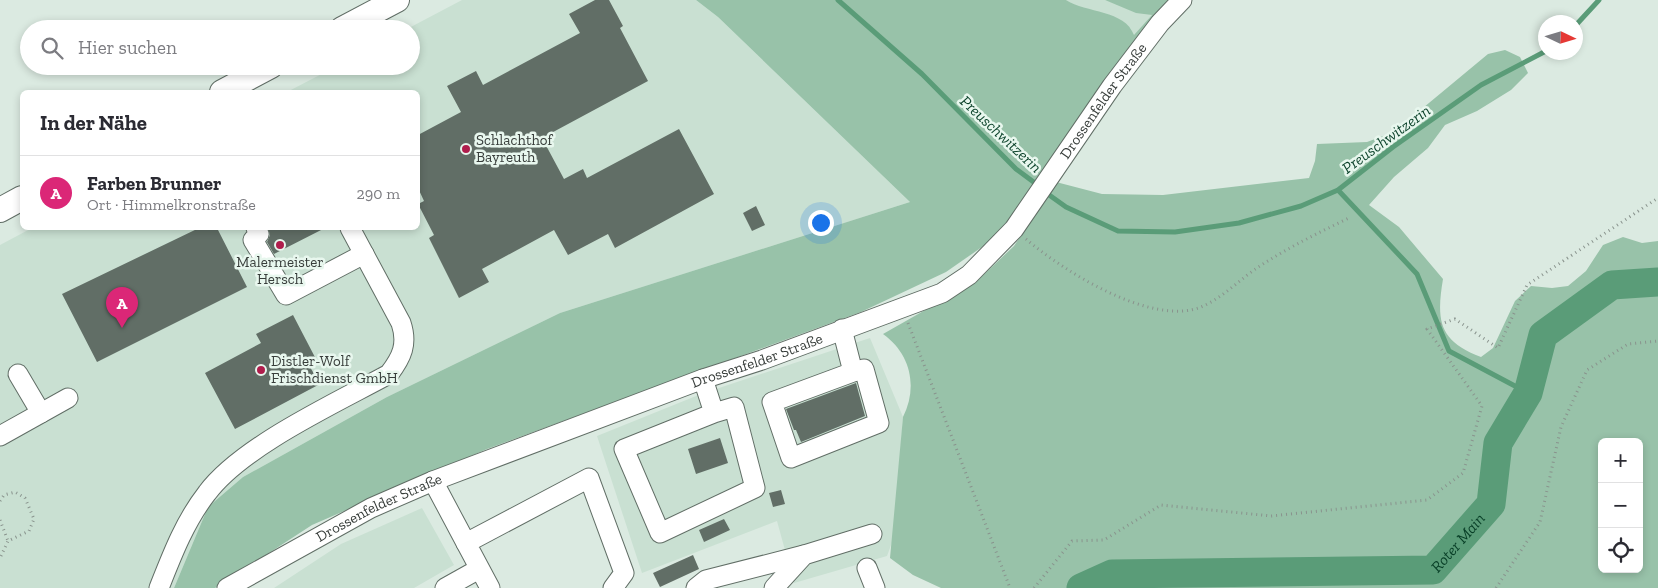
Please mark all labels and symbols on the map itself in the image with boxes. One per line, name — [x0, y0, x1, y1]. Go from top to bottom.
north arrow — [1538, 15, 1583, 60]
street label: Drossenfelder Straße — [1056, 39, 1151, 162]
water label: Preuschwitzerin — [956, 91, 1046, 177]
water label: Preuschwitzerin — [1338, 101, 1434, 177]
place label: Schlachthof Bayreuth — [476, 131, 554, 166]
marker: Schlachthof Bayreuth — [460, 143, 472, 155]
your location — [808, 210, 834, 236]
marker: Malermeister Hersch — [274, 239, 286, 251]
place label: Malermeister Hersch — [236, 253, 324, 288]
pin: A — [106, 287, 138, 328]
street label: Drossenfelder Straße — [689, 329, 825, 392]
place label: Distler-Wolf Frischdienst GmbH — [271, 352, 398, 387]
marker: Distler-Wolf Frischdienst GmbH — [255, 364, 267, 376]
street label: Drossenfelder Straße — [313, 470, 444, 546]
water label: Roter Main — [1426, 509, 1488, 576]

